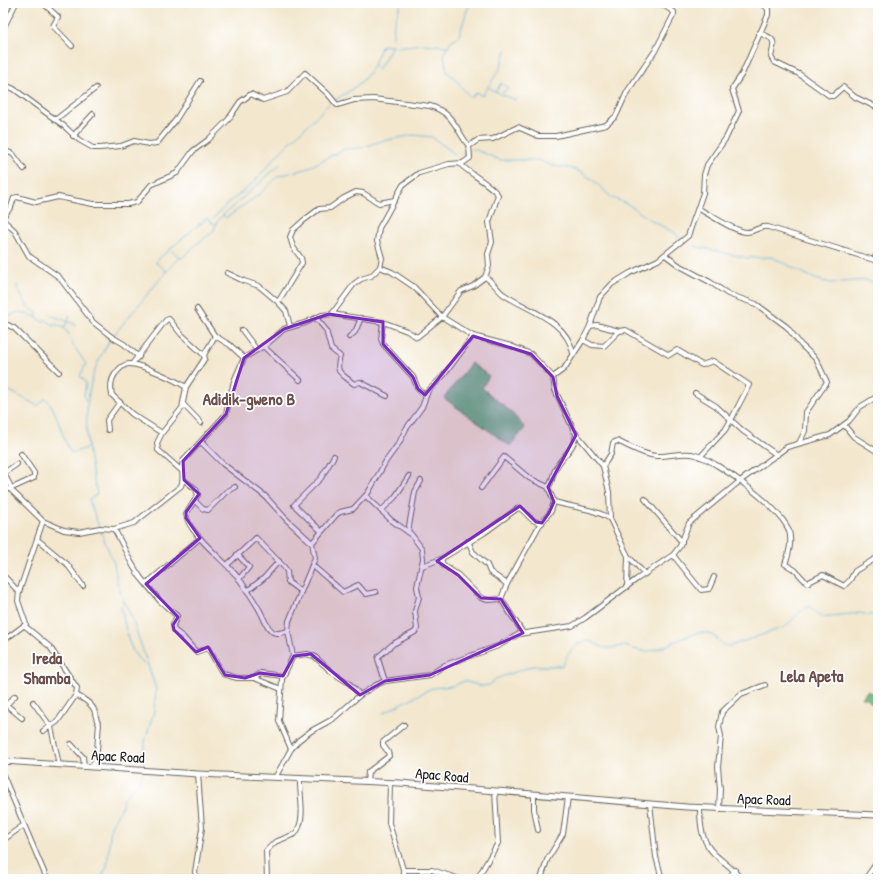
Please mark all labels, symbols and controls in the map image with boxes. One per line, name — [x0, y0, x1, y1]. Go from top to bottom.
district label: Adidik-gweno B — [203, 387, 296, 411]
district label: Ireda Shamba — [24, 646, 71, 689]
district label: Lela Apeta — [780, 664, 844, 688]
street label: Apac Road — [91, 744, 145, 768]
street label: Apac Road — [414, 762, 470, 788]
street label: Apac Road — [737, 788, 791, 810]

